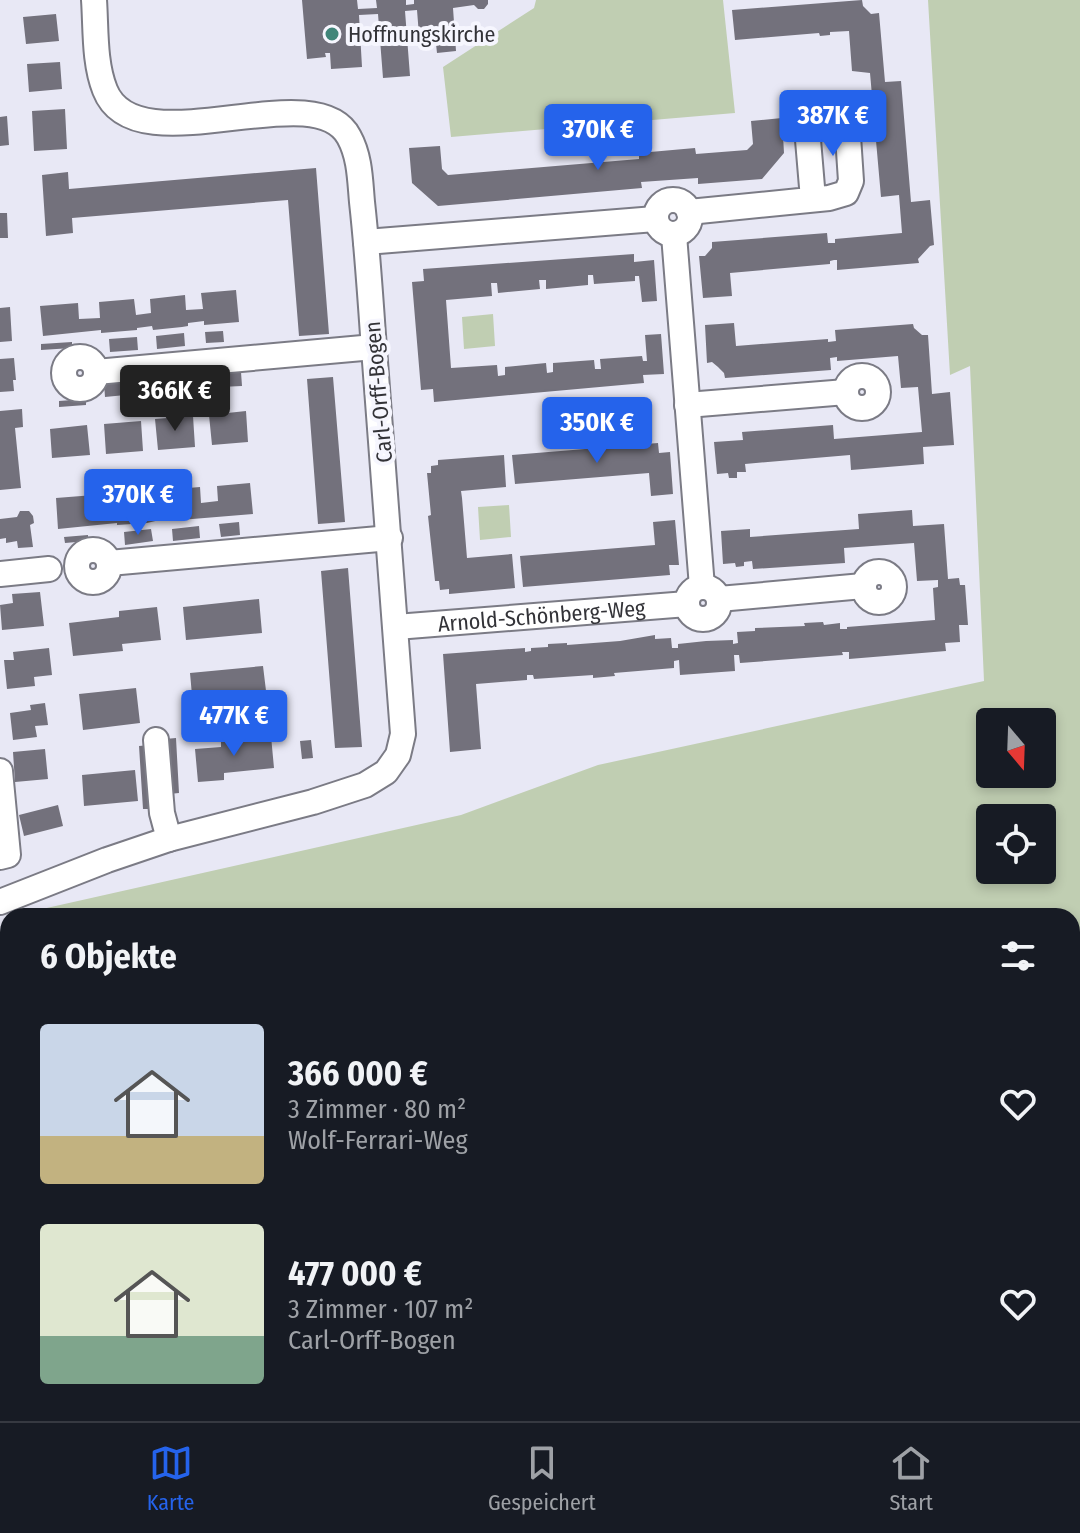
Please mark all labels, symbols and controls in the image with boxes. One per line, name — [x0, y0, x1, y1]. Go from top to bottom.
place label: Hoffnungskirche — [348, 21, 495, 48]
marker: Hoffnungskirche — [323, 25, 341, 43]
pin: 387K € — [768, 90, 898, 158]
text: 387K € — [797, 100, 869, 131]
pin: 370K € — [533, 104, 663, 172]
text: 370K € — [562, 114, 634, 145]
street label: Carl-Orff-Bogen — [359, 320, 398, 464]
pin: 366K € — [110, 365, 240, 433]
text: 366K € — [138, 375, 212, 406]
pin: 350K € — [532, 397, 662, 465]
text: 350K € — [560, 407, 634, 438]
pin: 370K € — [73, 469, 203, 537]
text: 370K € — [102, 479, 174, 510]
street label: Arnold-Schönberg-Weg — [437, 594, 647, 638]
pin: 477K € — [169, 690, 299, 758]
text: 477K € — [199, 700, 269, 731]
north arrow — [976, 708, 1056, 788]
map controls — [976, 708, 1056, 884]
button: locate — [976, 804, 1056, 884]
icon: filters — [996, 934, 1040, 978]
text: 6 Objekte — [40, 936, 177, 977]
text: 366 000 € — [288, 1053, 428, 1094]
icon: home — [104, 1056, 200, 1152]
icon: heart — [996, 1082, 1040, 1126]
text: 3 Zimmer · 80 m² — [288, 1094, 466, 1125]
text: Wolf-Ferrari-Weg — [288, 1125, 468, 1156]
text: 477 000 € — [288, 1253, 422, 1294]
icon: home — [104, 1256, 200, 1352]
icon: heart — [996, 1282, 1040, 1326]
text: 3 Zimmer · 107 m² — [288, 1294, 473, 1325]
text: Carl-Orff-Bogen — [288, 1325, 456, 1356]
tab: Karte — [147, 1441, 194, 1516]
tab: Gespeichert — [488, 1441, 596, 1516]
tab: Start — [889, 1441, 933, 1516]

